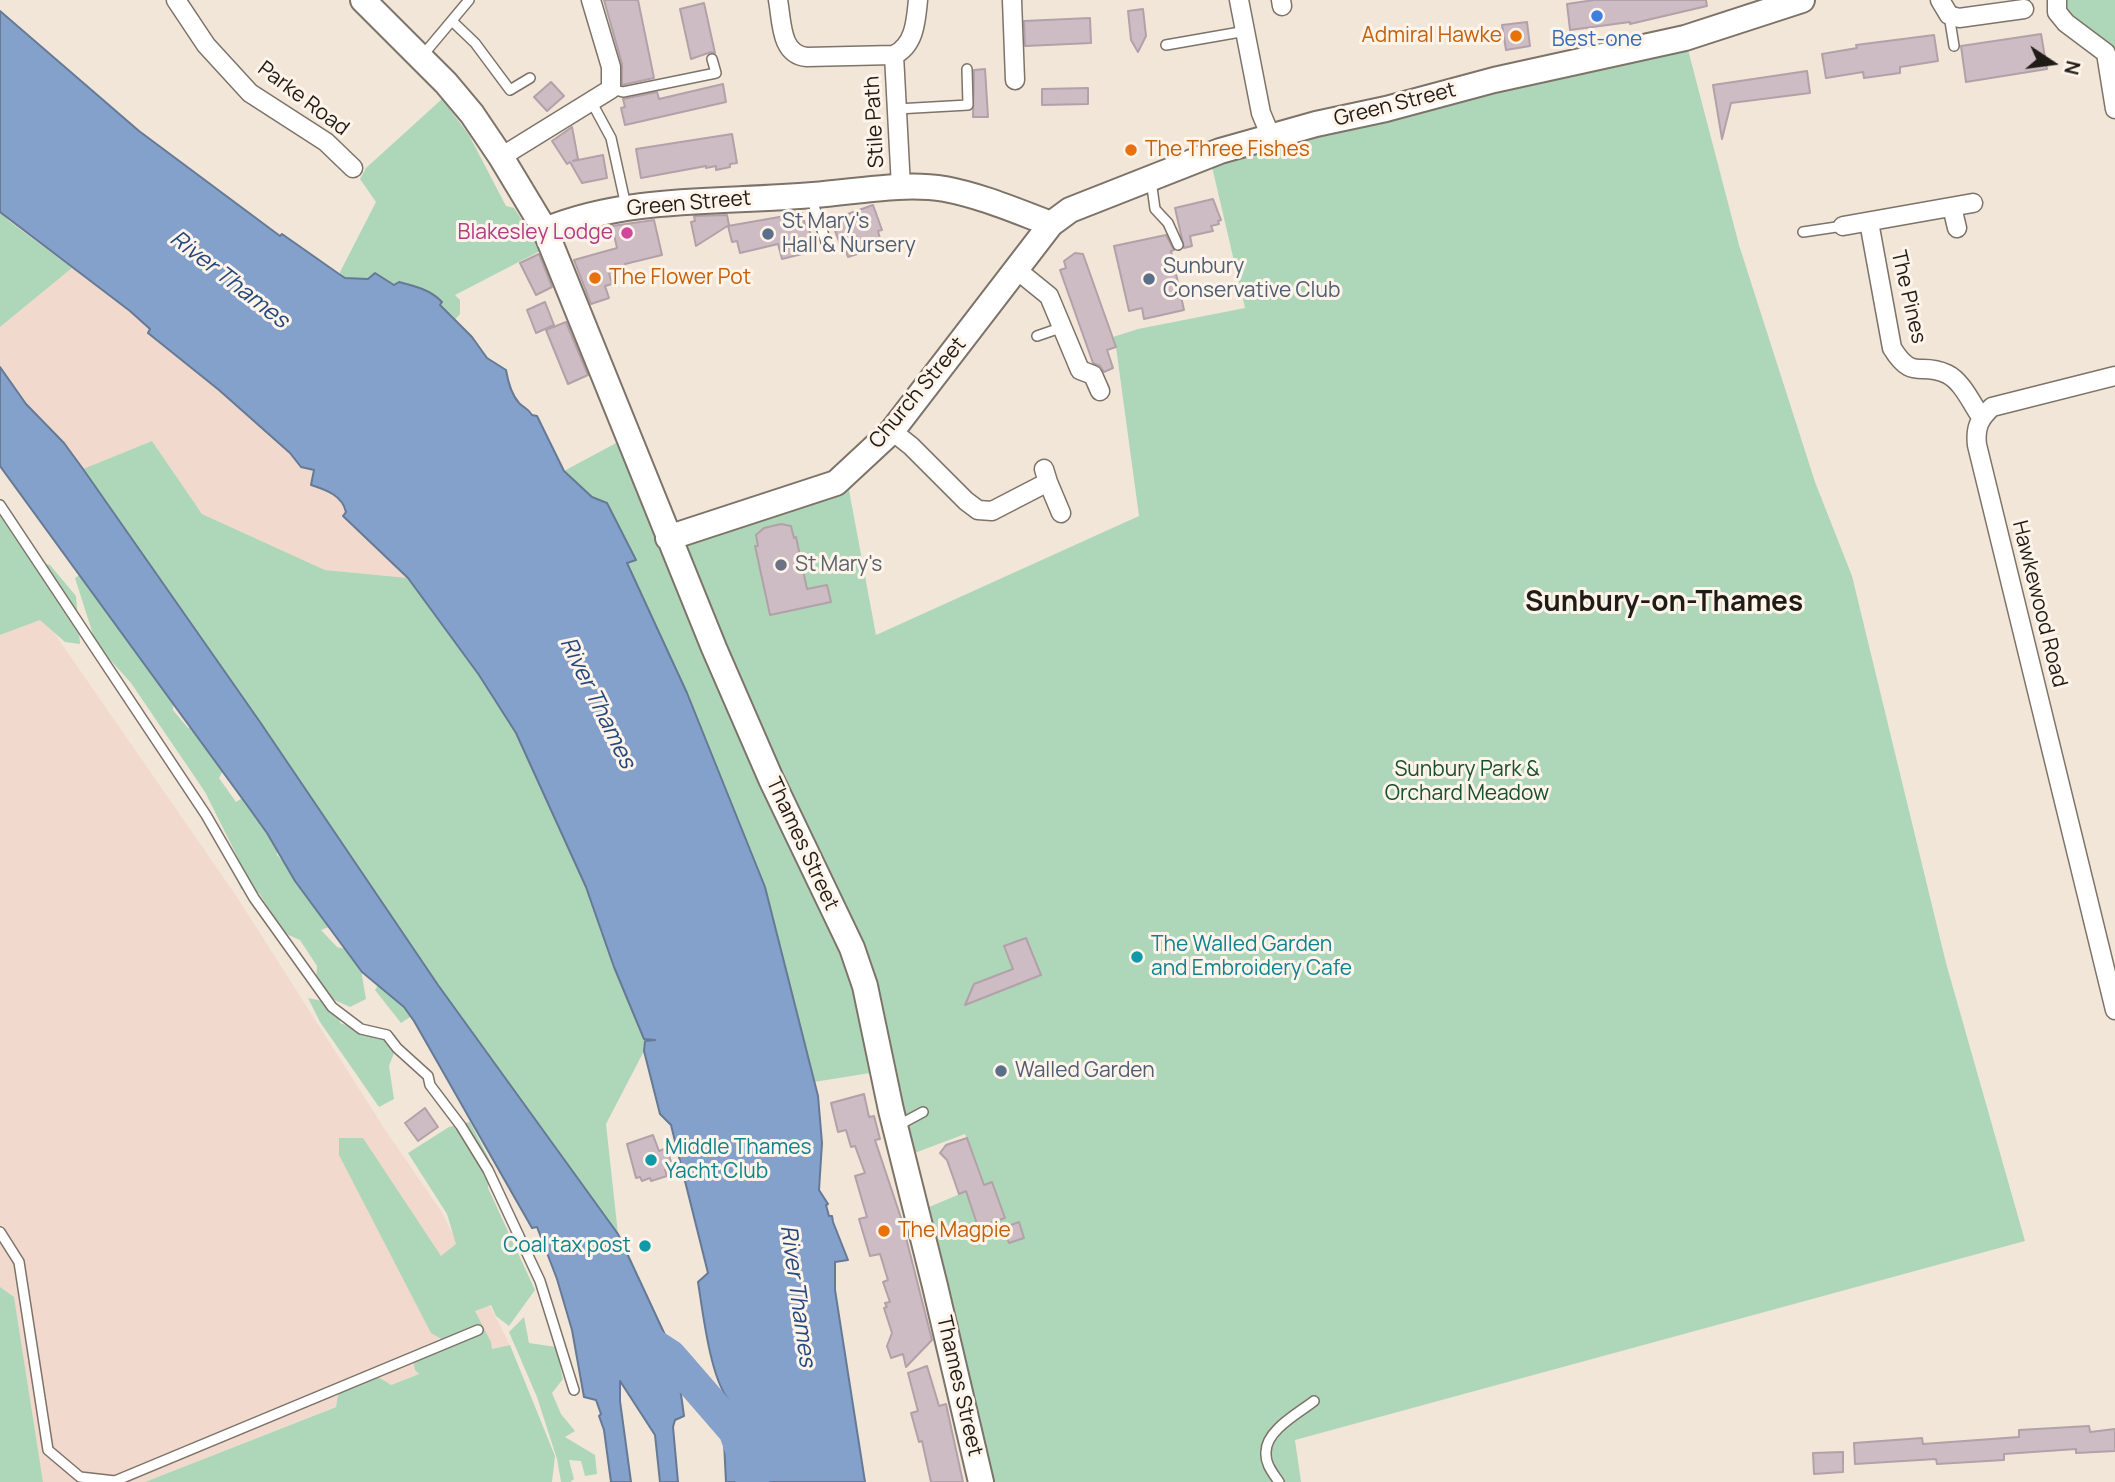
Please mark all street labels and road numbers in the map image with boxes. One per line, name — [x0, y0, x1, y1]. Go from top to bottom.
street label: Parke Road — [252, 56, 354, 142]
street label: Stile Path — [860, 75, 890, 169]
street label: Green Street — [1331, 78, 1459, 132]
street label: Green Street — [626, 186, 752, 222]
street label: The Pines — [1885, 248, 1931, 346]
street label: Church Street — [864, 332, 972, 454]
street label: Hawkewood Road — [2006, 518, 2072, 690]
street label: Thames Street — [760, 774, 844, 914]
street label: Thames Street — [931, 1313, 987, 1459]

